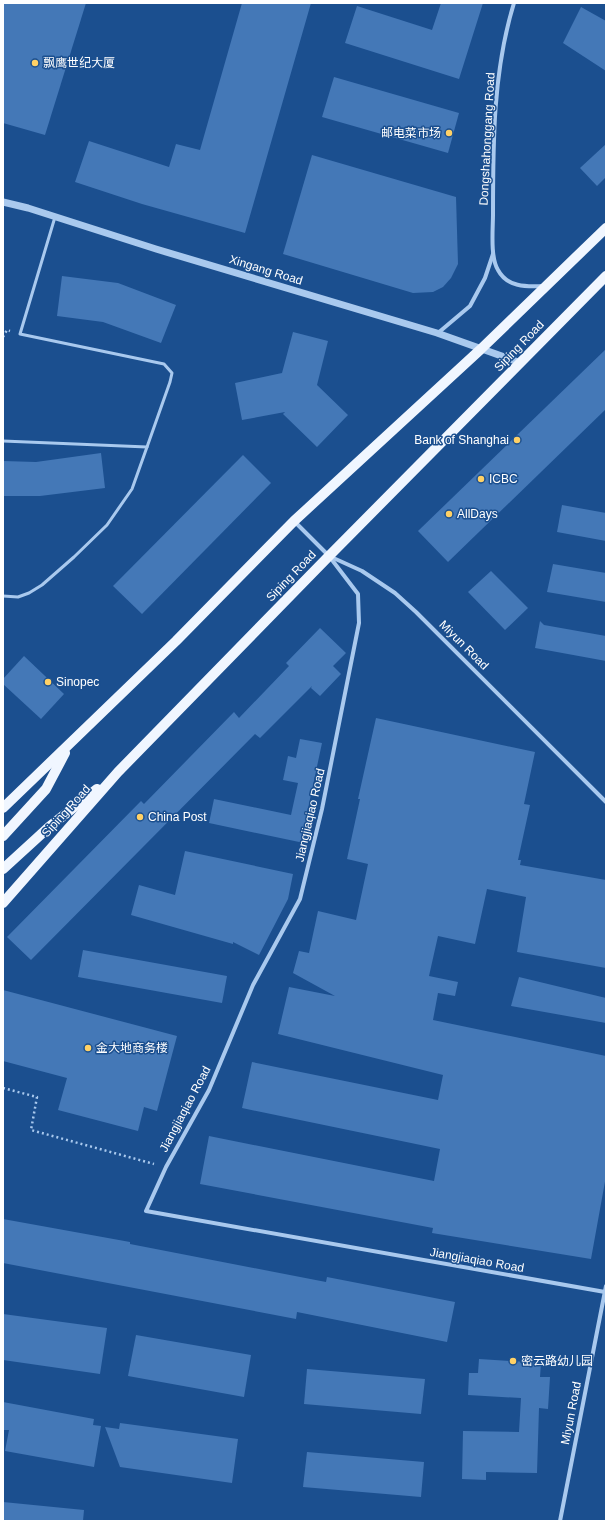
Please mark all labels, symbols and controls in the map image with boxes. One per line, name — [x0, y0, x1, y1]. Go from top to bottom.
place label: 飘鹰世纪大厦 — [43, 56, 115, 70]
marker: 飘鹰世纪大厦 — [30, 58, 40, 68]
street label: Dongshahonggang Road — [477, 72, 497, 206]
place label: 邮电菜市场 — [381, 126, 441, 140]
marker: 邮电菜市场 — [444, 128, 454, 138]
street label: Xingang Road — [228, 252, 304, 288]
street label: Siping Road — [491, 318, 547, 374]
place label: Bank of Shanghai — [414, 433, 509, 447]
marker: Bank of Shanghai — [512, 435, 522, 445]
place label: ICBC — [489, 472, 518, 486]
marker: ICBC — [476, 474, 486, 484]
place label: AllDays — [457, 507, 498, 521]
marker: AllDays — [444, 509, 454, 519]
street label: Siping Road — [263, 548, 319, 604]
street label: Miyun Road — [436, 617, 492, 673]
place label: Sinopec — [56, 675, 99, 689]
marker: Sinopec — [43, 677, 53, 687]
street label: Jiangjiaqiao Road — [292, 767, 328, 863]
street label: Siping Road — [39, 782, 93, 840]
place label: China Post — [148, 810, 207, 824]
marker: China Post — [135, 812, 145, 822]
place label: 金大地商务楼 — [96, 1041, 168, 1055]
marker: 金大地商务楼 — [83, 1043, 93, 1053]
street label: Jiangjiaqiao Road — [156, 1064, 214, 1154]
street label: Jiangjiaqiao Road — [429, 1245, 525, 1275]
place label: 密云路幼儿园 — [521, 1354, 593, 1368]
marker: 密云路幼儿园 — [508, 1356, 518, 1366]
street label: Miyun Road — [558, 1380, 584, 1446]

